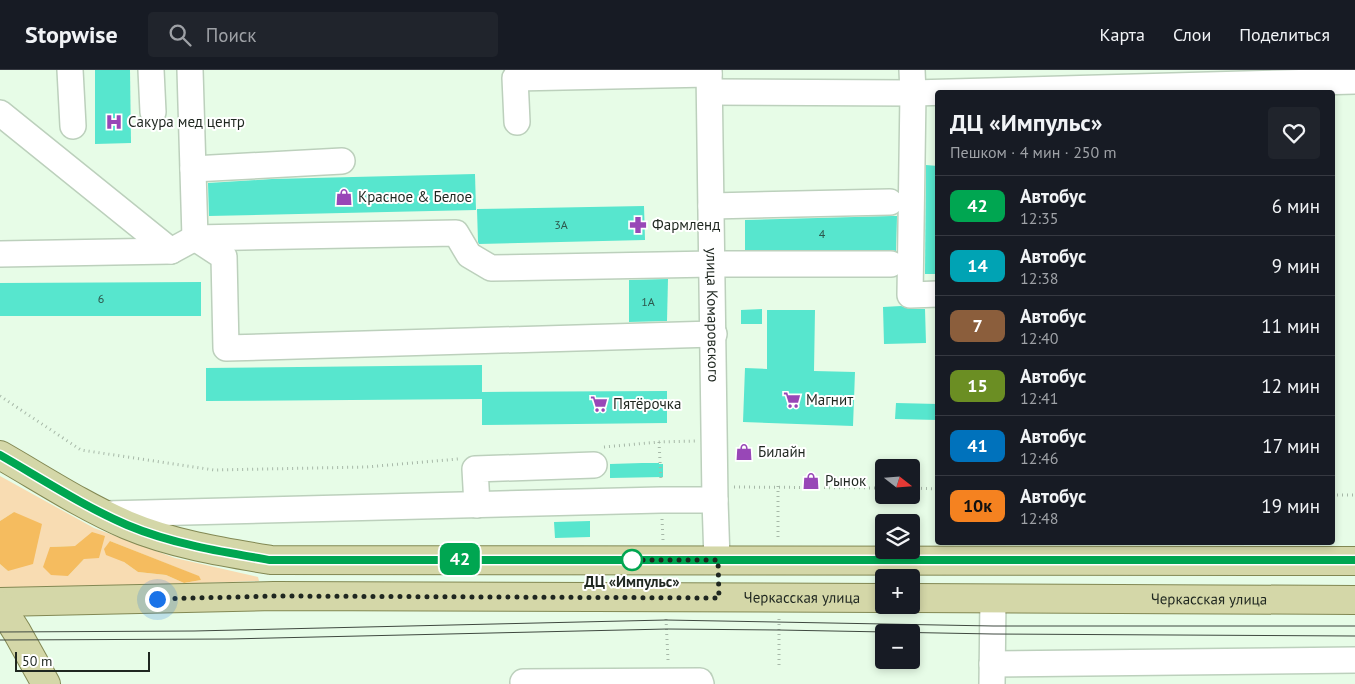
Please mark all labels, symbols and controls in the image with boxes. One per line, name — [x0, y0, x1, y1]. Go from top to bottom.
search box — [148, 12, 498, 57]
text: Stopwise — [25, 19, 118, 50]
icon: search — [166, 21, 194, 49]
text: Поиск — [206, 23, 256, 47]
text: Карта — [1100, 23, 1145, 46]
text: Слои — [1173, 23, 1211, 46]
text: Поделиться — [1239, 23, 1330, 46]
text: ДЦ «Импульс» — [950, 107, 1102, 138]
button: heart — [1268, 107, 1320, 159]
hospital icon: Сакура мед центр — [104, 112, 124, 132]
place label: Сакура мед центр — [128, 112, 245, 131]
text: Пешком · 4 мин · 250 m — [950, 142, 1117, 162]
text: Автобус — [1020, 184, 1086, 208]
shop icon: Красное & Белое — [334, 187, 354, 207]
place label: Красное & Белое — [358, 187, 472, 206]
text: 42 — [967, 194, 988, 217]
text: 6 мин — [1272, 194, 1320, 218]
text: 12:35 — [1020, 208, 1058, 228]
pharmacy icon: Фармленд — [628, 215, 648, 235]
place label: Фармленд — [652, 215, 720, 234]
house number: 3А — [554, 217, 568, 232]
house number: 4 — [819, 226, 826, 241]
text: Автобус — [1020, 244, 1086, 268]
street label: улица Комаровского — [702, 248, 723, 382]
text: 14 — [967, 254, 988, 277]
text: 9 мин — [1272, 254, 1320, 278]
text: 12:38 — [1020, 268, 1058, 288]
house number: 6 — [98, 291, 104, 306]
house number: 1А — [641, 294, 655, 309]
text: Автобус — [1020, 304, 1086, 328]
text: 7 — [972, 314, 983, 337]
text: 11 мин — [1261, 314, 1320, 338]
text: 12:40 — [1020, 328, 1058, 348]
text: Автобус — [1020, 364, 1086, 388]
text: 15 — [967, 374, 988, 397]
text: 12 мин — [1261, 374, 1320, 398]
text: 12:41 — [1020, 388, 1058, 408]
supermarket icon: Магнит — [782, 390, 802, 410]
place label: Магнит — [806, 390, 853, 409]
supermarket icon: Пятёрочка — [589, 394, 609, 414]
place label: Пятёрочка — [613, 394, 681, 413]
text: Автобус — [1020, 424, 1086, 448]
text: 41 — [967, 434, 988, 457]
text: 17 мин — [1262, 434, 1320, 458]
shop icon: Билайн — [734, 442, 754, 462]
place label: Билайн — [758, 442, 806, 461]
text: 12:46 — [1020, 448, 1058, 468]
north arrow — [875, 459, 920, 504]
map controls — [875, 459, 920, 669]
shop icon: Рынок — [801, 471, 821, 491]
place label: Рынок — [825, 471, 867, 490]
text: Автобус — [1020, 484, 1086, 508]
text: 10к — [963, 494, 992, 517]
text: 19 мин — [1261, 494, 1320, 518]
text: 12:48 — [1020, 508, 1058, 528]
button: layers — [875, 514, 920, 559]
line badge: 42 — [438, 543, 482, 575]
text: 42 — [450, 547, 470, 570]
marker: ДЦ «Импульс» — [621, 549, 643, 571]
button: + — [875, 569, 920, 614]
place label: ДЦ «Импульс» — [584, 572, 680, 591]
your location — [145, 587, 170, 612]
street label: Черкасская улица — [744, 588, 860, 607]
street label: Черкасская улица — [1151, 589, 1267, 609]
button: − — [875, 624, 920, 669]
scale bar — [15, 649, 150, 672]
text: 50 m — [22, 652, 52, 670]

